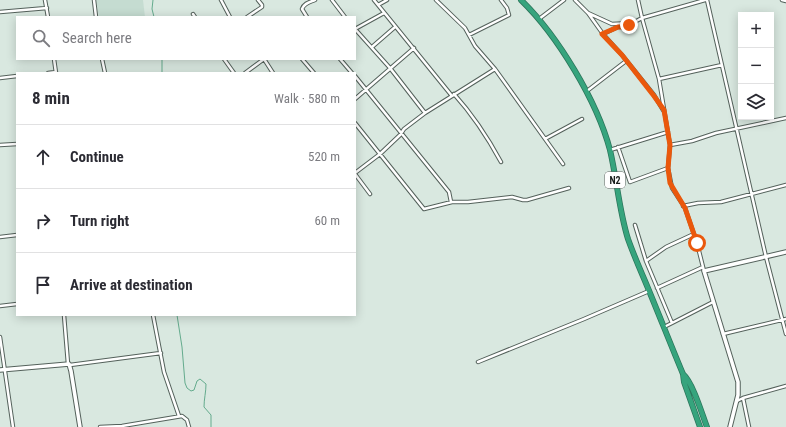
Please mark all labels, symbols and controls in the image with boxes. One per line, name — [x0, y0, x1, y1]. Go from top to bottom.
map controls — [738, 12, 774, 120]
button: + — [738, 12, 774, 48]
search box — [16, 16, 356, 60]
route end — [620, 16, 638, 34]
icon: search — [30, 27, 52, 49]
text: Search here — [62, 29, 132, 47]
button: − — [738, 48, 774, 84]
button: layers — [738, 84, 774, 120]
text: 8 min — [32, 88, 70, 108]
text: Walk · 580 m — [274, 91, 340, 106]
icon: ahead — [32, 146, 54, 168]
text: Continue — [70, 148, 124, 166]
text: 520 m — [308, 149, 340, 164]
road number: N2 — [605, 172, 625, 188]
icon: right — [32, 210, 54, 232]
text: Turn right — [70, 212, 129, 230]
text: 60 m — [314, 213, 340, 228]
route start — [688, 234, 706, 252]
icon: arrive — [32, 274, 54, 296]
text: Arrive at destination — [70, 276, 193, 294]

